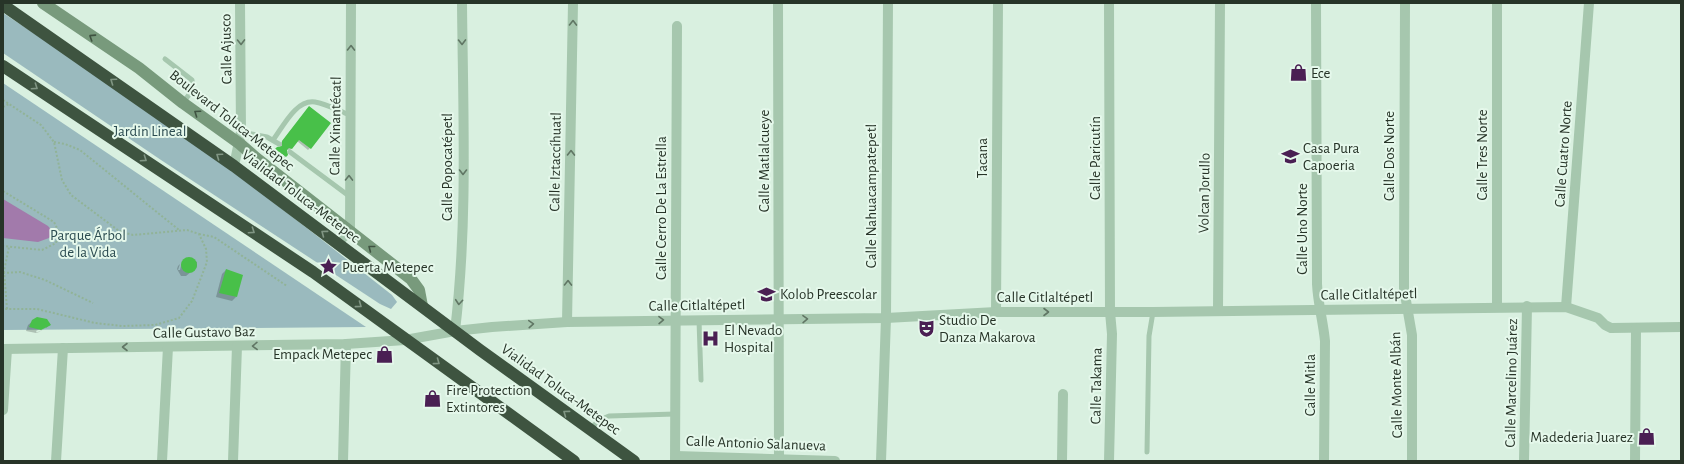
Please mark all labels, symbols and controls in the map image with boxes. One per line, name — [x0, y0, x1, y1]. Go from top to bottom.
street label: Calle Ajusco — [218, 14, 235, 84]
one-way arrow — [569, 20, 577, 26]
one-way arrow — [89, 34, 96, 41]
one-way arrow — [237, 39, 245, 45]
one-way arrow — [458, 39, 466, 45]
one-way arrow — [347, 45, 355, 51]
shop icon: Ece — [1288, 63, 1308, 83]
place label: Ece — [1311, 66, 1331, 81]
street label: Boulevard Toluca-Metepec — [167, 67, 297, 174]
street label: Calle Xinantécatl — [327, 76, 344, 176]
one-way arrow — [110, 79, 117, 86]
one-way arrow — [31, 82, 38, 89]
street label: Calle Cuatro Norte — [1552, 100, 1575, 208]
street label: Calle Tres Norte — [1475, 109, 1490, 201]
one-way arrow — [194, 110, 201, 118]
street label: Calle Matlalcueye — [757, 110, 772, 212]
street label: Calle Dos Norte — [1382, 111, 1397, 201]
street label: Calle Iztaccíhuatl — [547, 112, 564, 212]
street label: Calle Popocatépetl — [440, 113, 455, 221]
street label: Calle Paricutín — [1088, 116, 1103, 200]
park label: Jardin Lineal — [114, 124, 186, 139]
street label: Calle Nahuacampatepetl — [864, 124, 879, 268]
street label: Calle Cerro De La Estrella — [654, 136, 669, 280]
street label: Tacana — [975, 138, 990, 178]
place label: Casa Pura Capoeria — [1303, 141, 1359, 173]
street label: Vialidad Toluca-Metepec — [239, 147, 363, 246]
school or university icon: Casa Pura Capoeria — [1280, 147, 1300, 167]
one-way arrow — [566, 150, 575, 156]
one-way arrow — [216, 153, 223, 161]
street label: Volcan Jorullo — [1196, 153, 1213, 233]
one-way arrow — [139, 155, 146, 162]
one-way arrow — [459, 169, 467, 175]
one-way arrow — [345, 175, 354, 181]
street label: Calle Uno Norte — [1295, 183, 1310, 275]
park label: Parque Árbol de la Vida — [50, 226, 126, 260]
one-way arrow — [248, 227, 255, 234]
one-way arrow — [321, 231, 328, 238]
one-way arrow — [369, 246, 376, 253]
place icon: Puerta Metepec — [319, 257, 339, 277]
place label: Puerta Metepec — [342, 260, 434, 275]
one-way arrow — [564, 280, 572, 286]
school or university icon: Kolob Preescolar — [757, 284, 777, 304]
street label: Calle Citlaltépetl — [1321, 286, 1417, 303]
place label: Kolob Preescolar — [780, 287, 877, 302]
street label: Calle Citlaltépetl — [997, 290, 1093, 305]
street label: Calle Citlaltépetl — [649, 297, 745, 314]
one-way arrow — [454, 299, 463, 305]
one-way arrow — [354, 300, 361, 307]
one-way arrow — [1043, 308, 1049, 316]
place label: Studio De Danza Makarova — [939, 313, 1036, 345]
one-way arrow — [802, 315, 808, 323]
one-way arrow — [658, 316, 664, 324]
street label: Calle Marcelino Juárez — [1503, 318, 1520, 448]
theatre icon: Studio De Danza Makarova — [916, 319, 936, 339]
one-way arrow — [528, 320, 534, 329]
place label: El Nevado Hospital — [724, 323, 782, 355]
street label: Calle Gustavo Baz — [153, 324, 255, 341]
hospital icon: El Nevado Hospital — [701, 329, 721, 349]
street label: Calle Monte Albán — [1388, 332, 1405, 438]
street label: Vialidad Toluca-Metepec — [498, 341, 623, 438]
one-way arrow — [252, 342, 258, 350]
one-way arrow — [122, 343, 128, 352]
shop icon: Empack Metepec — [375, 344, 395, 364]
place label: Empack Metepec — [273, 347, 372, 362]
street label: Calle Takama — [1088, 347, 1105, 425]
street label: Calle Mitla — [1303, 354, 1318, 416]
one-way arrow — [433, 358, 440, 365]
place label: Fire Protection Extintores — [446, 383, 531, 415]
shop icon: Fire Protection Extintores — [423, 389, 443, 409]
one-way arrow — [563, 410, 570, 417]
shop icon: Madederia Juarez — [1636, 427, 1656, 447]
place label: Madederia Juarez — [1530, 430, 1633, 445]
street label: Calle Antonio Salanueva — [686, 434, 826, 453]

